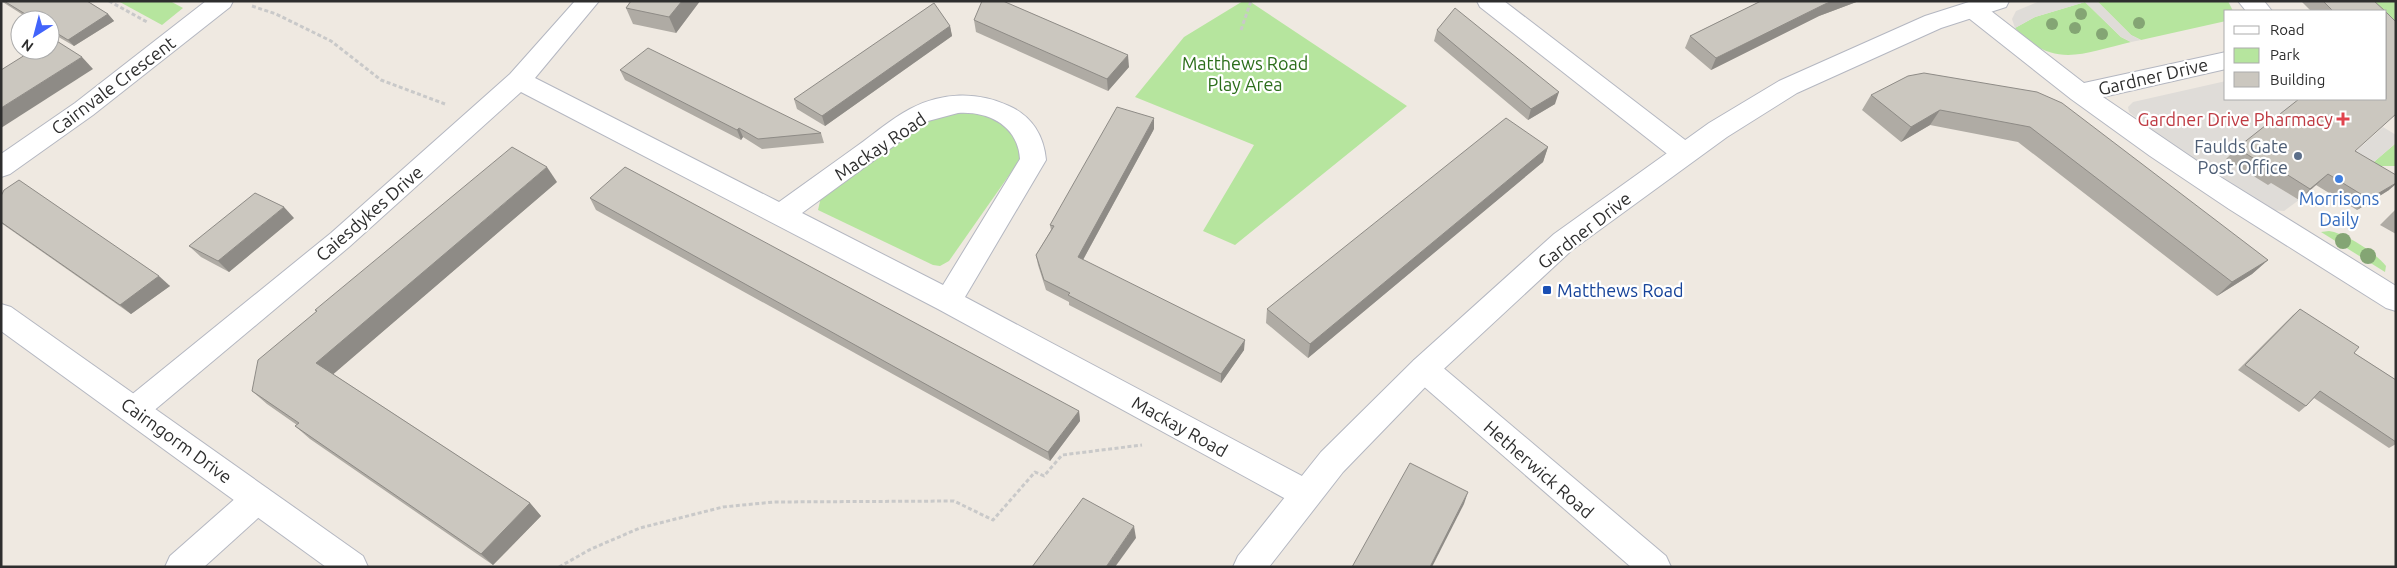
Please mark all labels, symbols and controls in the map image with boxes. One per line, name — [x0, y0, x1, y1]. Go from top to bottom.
north arrow — [10, 10, 60, 60]
legend — [2224, 10, 2387, 100]
text: Road — [2270, 21, 2305, 38]
street label: Cairnvale Crescent — [47, 32, 179, 138]
text: N — [18, 36, 36, 55]
text: Park — [2270, 46, 2300, 63]
park label: Matthews Road Play Area — [1182, 53, 1308, 94]
street label: Gardner Drive — [2096, 54, 2210, 98]
text: Building — [2270, 71, 2325, 88]
street label: Mackay Road — [831, 108, 929, 184]
place label: Gardner Drive Pharmacy — [2138, 109, 2333, 129]
marker: Gardner Drive Pharmacy — [2337, 113, 2349, 125]
place label: Faulds Gate Post Office — [2194, 136, 2288, 177]
marker: Faulds Gate Post Office — [2292, 150, 2304, 162]
street label: Caiesdykes Drive — [312, 161, 426, 265]
marker: Morrisons Daily — [2333, 173, 2345, 185]
street label: Gardner Drive — [1534, 188, 1634, 272]
place label: Morrisons Daily — [2299, 188, 2379, 229]
place label: Matthews Road — [1557, 280, 1684, 300]
marker: Matthews Road — [1541, 284, 1553, 296]
street label: Mackay Road — [1129, 392, 1231, 460]
street label: Cairngorm Drive — [118, 393, 236, 487]
street label: Hetherwick Road — [1480, 416, 1598, 522]

